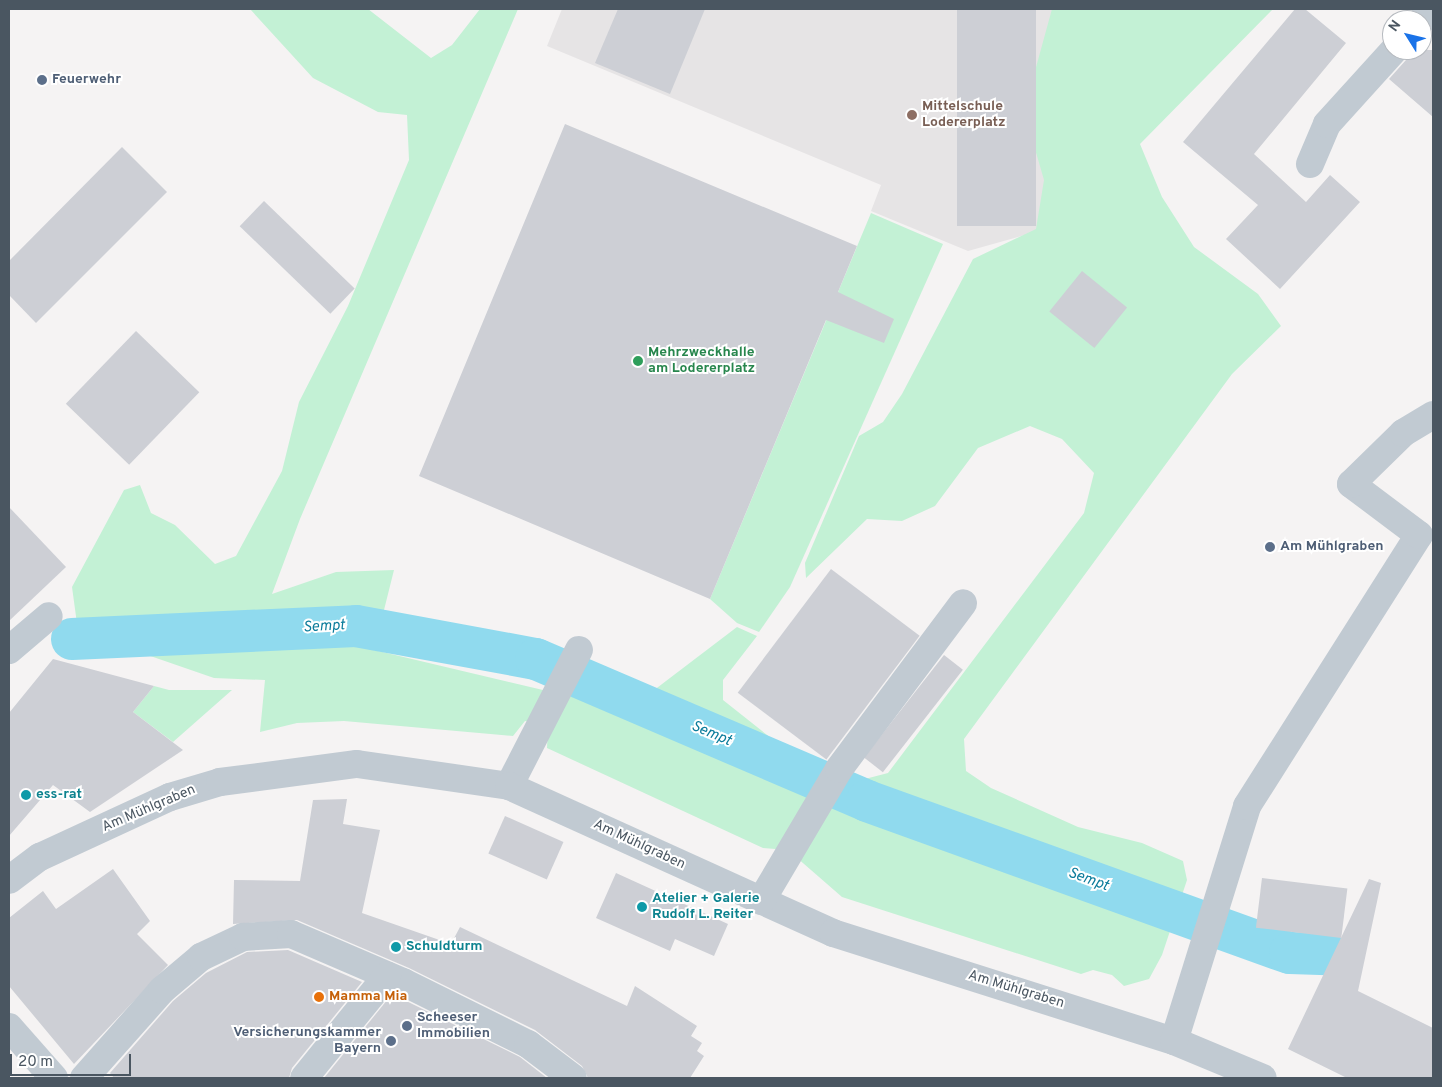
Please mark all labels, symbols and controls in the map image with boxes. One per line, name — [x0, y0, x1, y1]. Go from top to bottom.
north arrow — [1382, 10, 1432, 60]
text: N — [1385, 17, 1405, 36]
place label: Feuerwehr — [52, 72, 121, 88]
marker: Feuerwehr — [36, 74, 48, 86]
place label: Mittelschule Lodererplatz — [922, 99, 1006, 132]
marker: Mittelschule Lodererplatz — [906, 109, 918, 121]
place label: Mehrzweckhalle am Lodererplatz — [648, 345, 755, 378]
marker: Mehrzweckhalle am Lodererplatz — [632, 355, 644, 367]
place label: Am Mühlgraben — [1280, 539, 1384, 555]
marker: Am Mühlgraben — [1264, 541, 1276, 553]
water label: Sempt — [303, 617, 345, 637]
water label: Sempt — [688, 718, 734, 750]
street label: Am Mühlgraben — [100, 782, 198, 836]
place label: ess-rat — [36, 787, 82, 803]
marker: ess-rat — [20, 789, 32, 801]
street label: Am Mühlgraben — [590, 816, 688, 874]
water label: Sempt — [1065, 864, 1111, 896]
place label: Atelier + Galerie Rudolf L. Reiter — [652, 891, 759, 924]
marker: Atelier + Galerie Rudolf L. Reiter — [636, 901, 648, 913]
place label: Schuldturm — [406, 939, 483, 955]
marker: Schuldturm — [390, 941, 402, 953]
street label: Am Mühlgraben — [966, 967, 1066, 1013]
place label: Mamma Mia — [329, 989, 407, 1005]
marker: Mamma Mia — [313, 991, 325, 1003]
place label: Scheeser Immobilien — [417, 1010, 490, 1042]
marker: Scheeser Immobilien — [401, 1020, 413, 1032]
place label: Versicherungskammer Bayern — [233, 1025, 381, 1058]
marker: Versicherungskammer Bayern — [385, 1035, 397, 1047]
scale bar — [12, 1044, 134, 1076]
text: 20 m — [18, 1053, 53, 1072]

